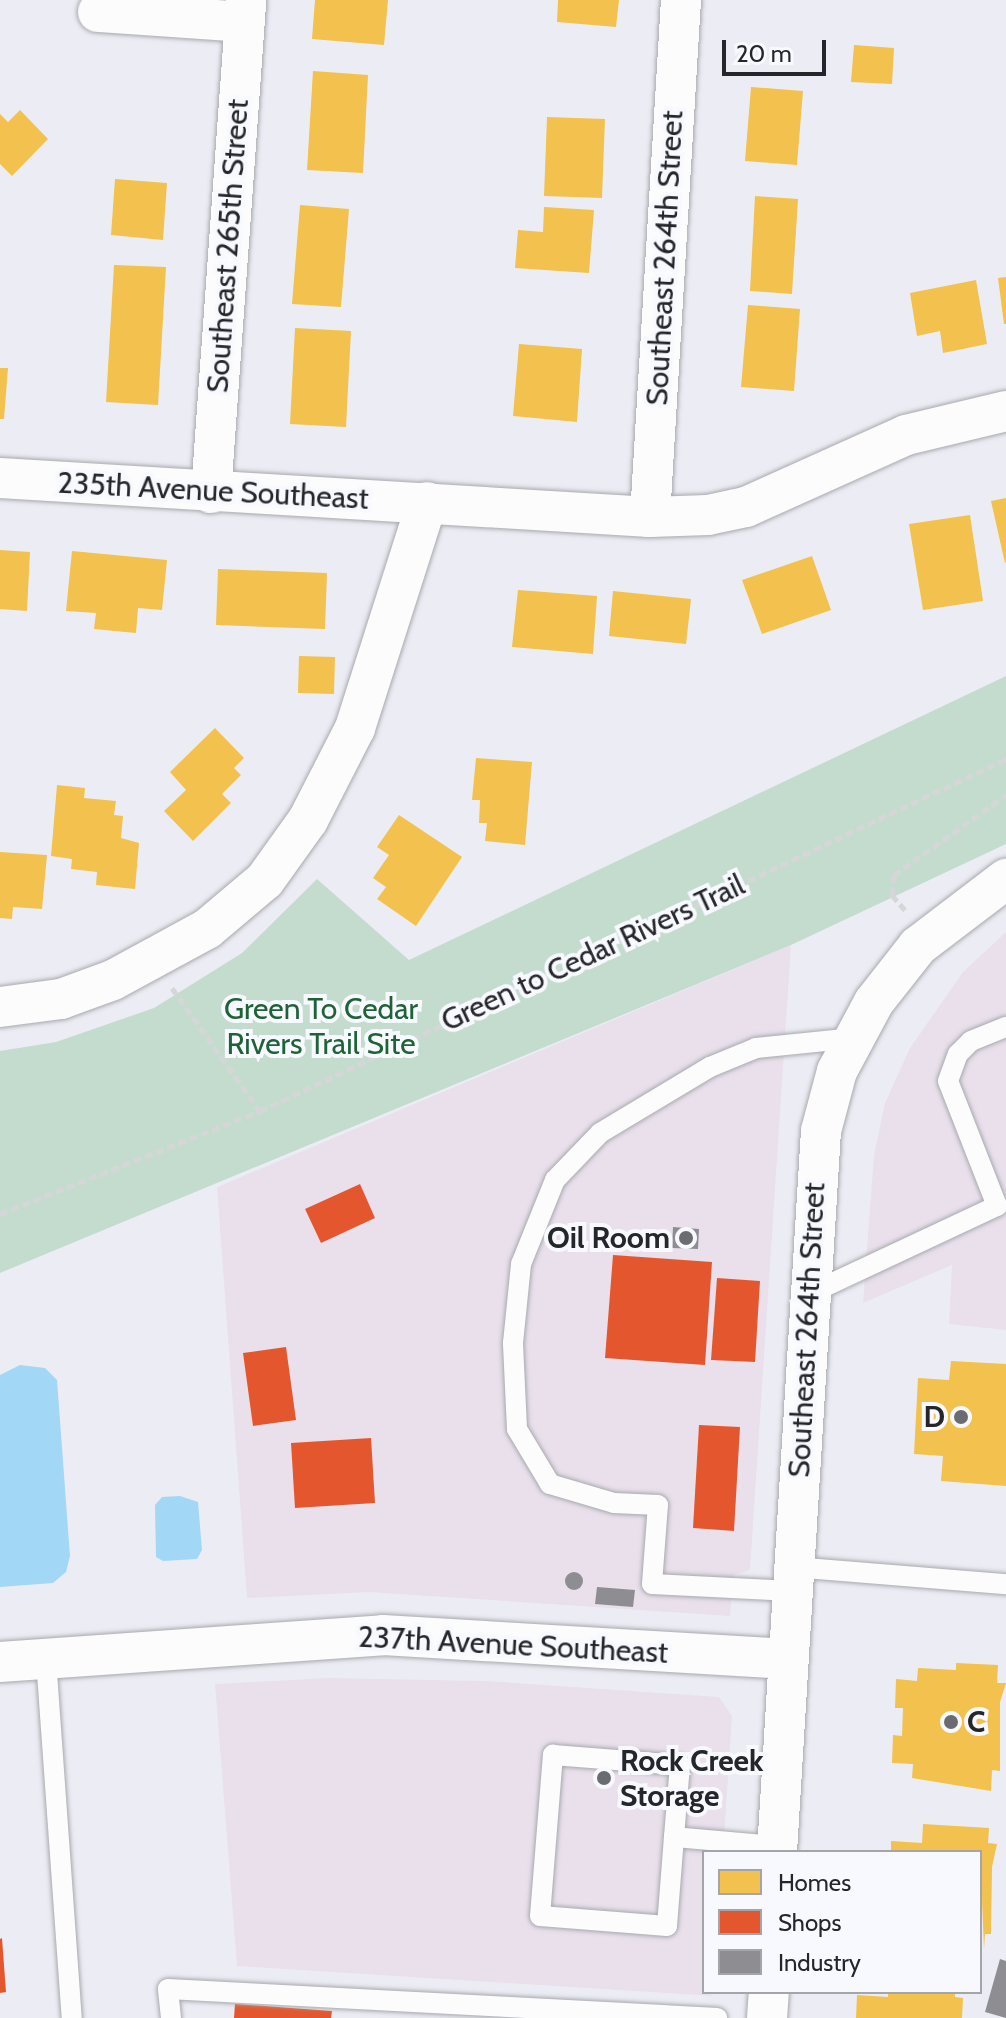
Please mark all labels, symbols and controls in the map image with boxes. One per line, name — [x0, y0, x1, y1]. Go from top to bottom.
scale bar — [726, 24, 830, 74]
text: 20 m — [736, 39, 792, 68]
street label: Southeast 265th Street — [200, 98, 256, 394]
street label: Southeast 264th Street — [639, 110, 691, 406]
street label: 235th Avenue Southeast — [56, 465, 370, 517]
street label: Green to Cedar Rivers Trail — [436, 867, 750, 1039]
park label: Green To Cedar Rivers Trail Site — [224, 991, 418, 1062]
street label: Southeast 264th Street — [781, 1182, 833, 1478]
place label: Oil Room — [547, 1220, 670, 1256]
marker: Oil Room — [677, 1229, 695, 1247]
place label: D — [923, 1399, 945, 1435]
marker: D — [952, 1408, 970, 1426]
street label: 237th Avenue Southeast — [357, 1619, 669, 1671]
place label: C — [967, 1704, 985, 1740]
marker: C — [942, 1713, 960, 1731]
place label: Rock Creek Storage — [620, 1743, 764, 1814]
marker: Rock Creek Storage — [595, 1769, 613, 1787]
legend — [702, 1850, 982, 1994]
text: Homes — [778, 1868, 851, 1897]
text: Shops — [778, 1908, 841, 1937]
text: Industry — [778, 1948, 861, 1977]

